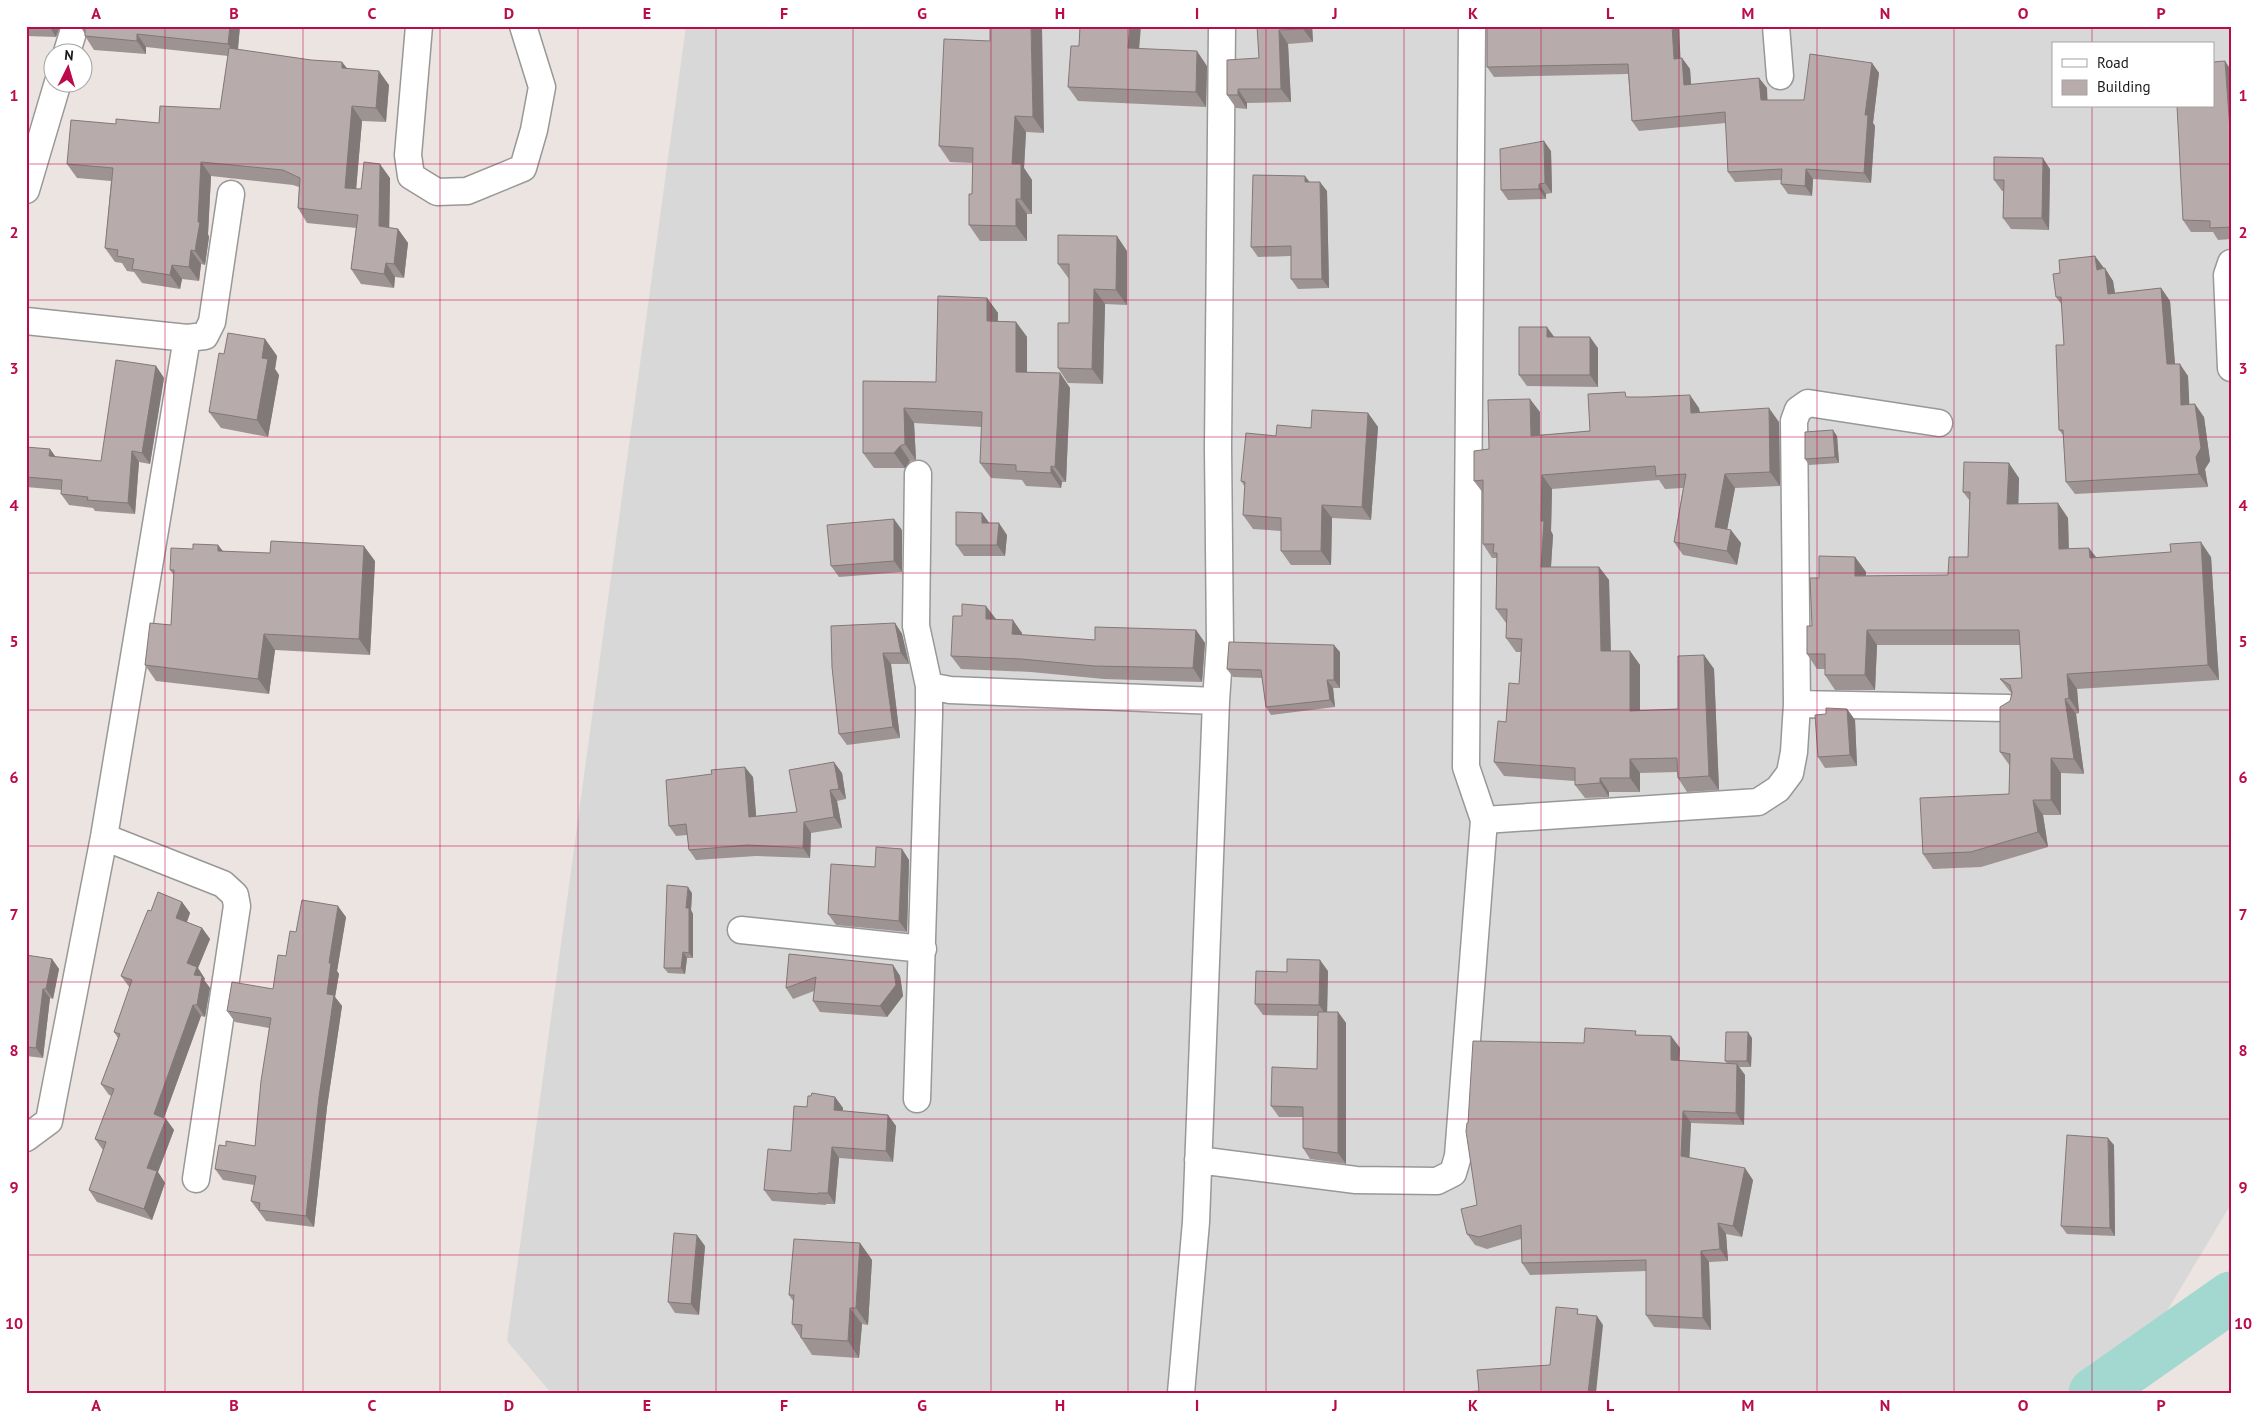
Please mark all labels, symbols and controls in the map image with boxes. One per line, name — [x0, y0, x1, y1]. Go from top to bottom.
text: A — [91, 3, 101, 23]
text: B — [229, 3, 239, 23]
text: C — [368, 3, 377, 23]
text: D — [504, 3, 514, 23]
text: E — [643, 3, 651, 23]
text: F — [780, 3, 788, 23]
text: G — [917, 3, 927, 23]
text: H — [1055, 3, 1065, 23]
text: I — [1195, 3, 1199, 23]
text: J — [1331, 3, 1338, 23]
text: K — [1468, 3, 1478, 23]
text: L — [1606, 3, 1615, 23]
text: M — [1742, 3, 1754, 23]
text: N — [1880, 3, 1890, 23]
text: O — [2018, 3, 2029, 23]
text: P — [2156, 3, 2166, 23]
north arrow — [42, 42, 92, 92]
legend — [2052, 42, 2214, 108]
text: N — [64, 46, 75, 64]
text: Road — [2097, 53, 2129, 72]
text: Building — [2097, 77, 2151, 96]
text: 1 — [9, 85, 19, 105]
text: 1 — [2238, 85, 2248, 105]
text: 2 — [9, 222, 19, 242]
text: 2 — [2238, 222, 2248, 242]
text: 3 — [9, 358, 19, 378]
text: 3 — [2238, 358, 2248, 378]
text: 4 — [9, 495, 19, 515]
text: 4 — [2238, 495, 2248, 515]
text: 5 — [9, 631, 19, 651]
text: 5 — [2238, 631, 2248, 651]
text: 6 — [9, 767, 19, 787]
text: 6 — [2238, 767, 2248, 787]
text: 7 — [9, 904, 19, 924]
text: 7 — [2238, 904, 2248, 924]
text: 8 — [9, 1040, 19, 1060]
text: 8 — [2238, 1040, 2248, 1060]
text: 9 — [9, 1177, 19, 1197]
text: 9 — [2238, 1177, 2248, 1197]
text: 10 — [5, 1313, 23, 1333]
text: 10 — [2234, 1313, 2252, 1333]
text: A — [91, 1395, 101, 1415]
text: B — [229, 1395, 239, 1415]
text: C — [368, 1395, 377, 1415]
text: D — [504, 1395, 514, 1415]
text: E — [643, 1395, 651, 1415]
text: F — [780, 1395, 788, 1415]
text: G — [917, 1395, 927, 1415]
text: H — [1055, 1395, 1065, 1415]
text: I — [1195, 1395, 1199, 1415]
text: J — [1331, 1395, 1338, 1415]
text: K — [1468, 1395, 1478, 1415]
text: L — [1606, 1395, 1615, 1415]
text: M — [1742, 1395, 1754, 1415]
text: N — [1880, 1395, 1890, 1415]
text: O — [2018, 1395, 2029, 1415]
text: P — [2156, 1395, 2166, 1415]

